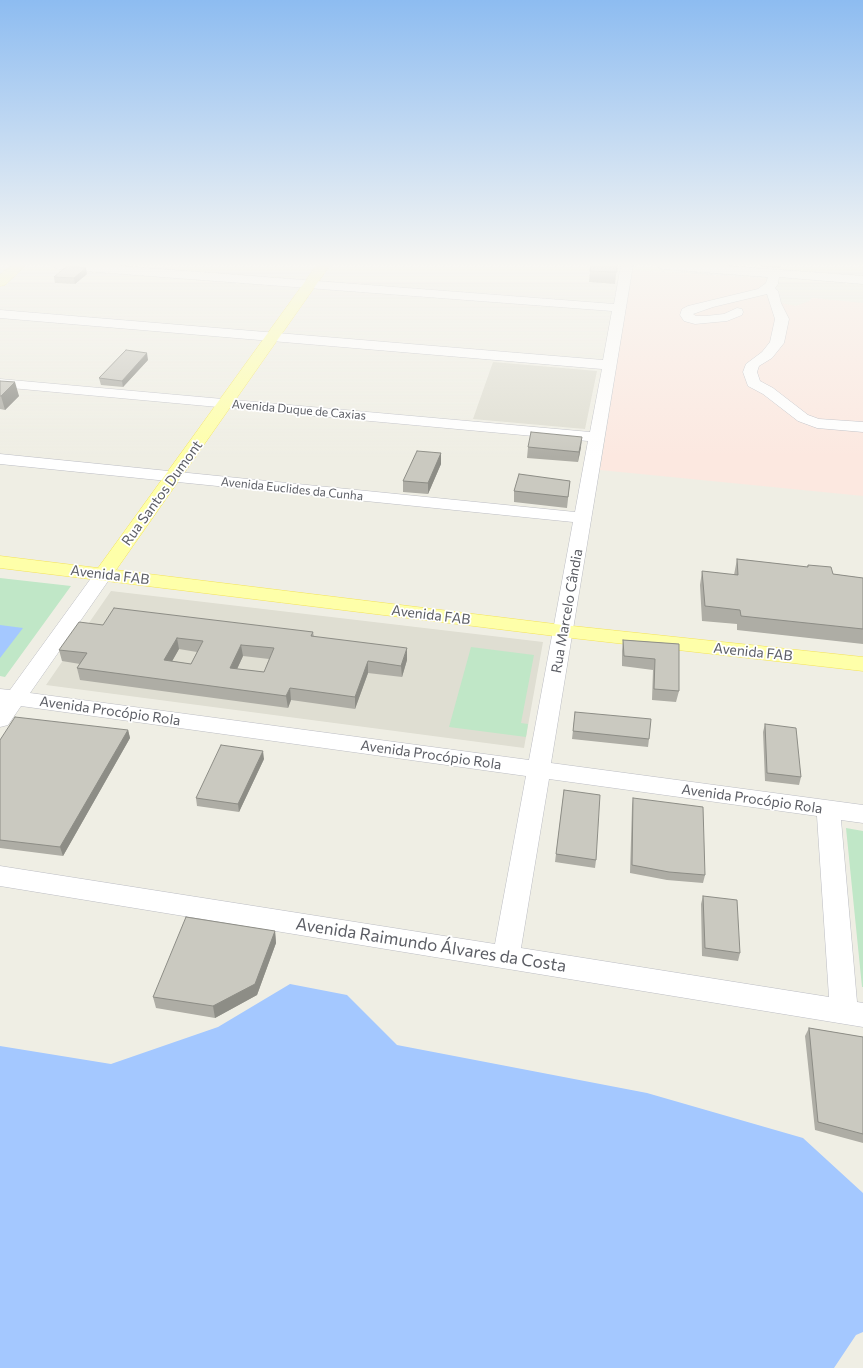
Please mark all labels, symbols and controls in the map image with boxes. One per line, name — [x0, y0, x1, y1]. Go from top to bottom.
street label: Avenida Duque de Caxias — [231, 397, 367, 423]
street label: Rua Santos Dumont — [118, 437, 206, 549]
street label: Avenida Euclides da Cunha — [220, 474, 364, 504]
street label: Rua Marcelo Cândia — [548, 548, 586, 674]
street label: Avenida FAB — [70, 562, 150, 588]
street label: Avenida FAB — [391, 602, 471, 628]
street label: Avenida FAB — [713, 640, 793, 664]
street label: Avenida Procópio Rola — [39, 693, 181, 729]
street label: Avenida Procópio Rola — [360, 737, 502, 773]
street label: Avenida Procópio Rola — [681, 781, 823, 817]
street label: Avenida Raimundo Álvares da Costa — [294, 914, 568, 976]

